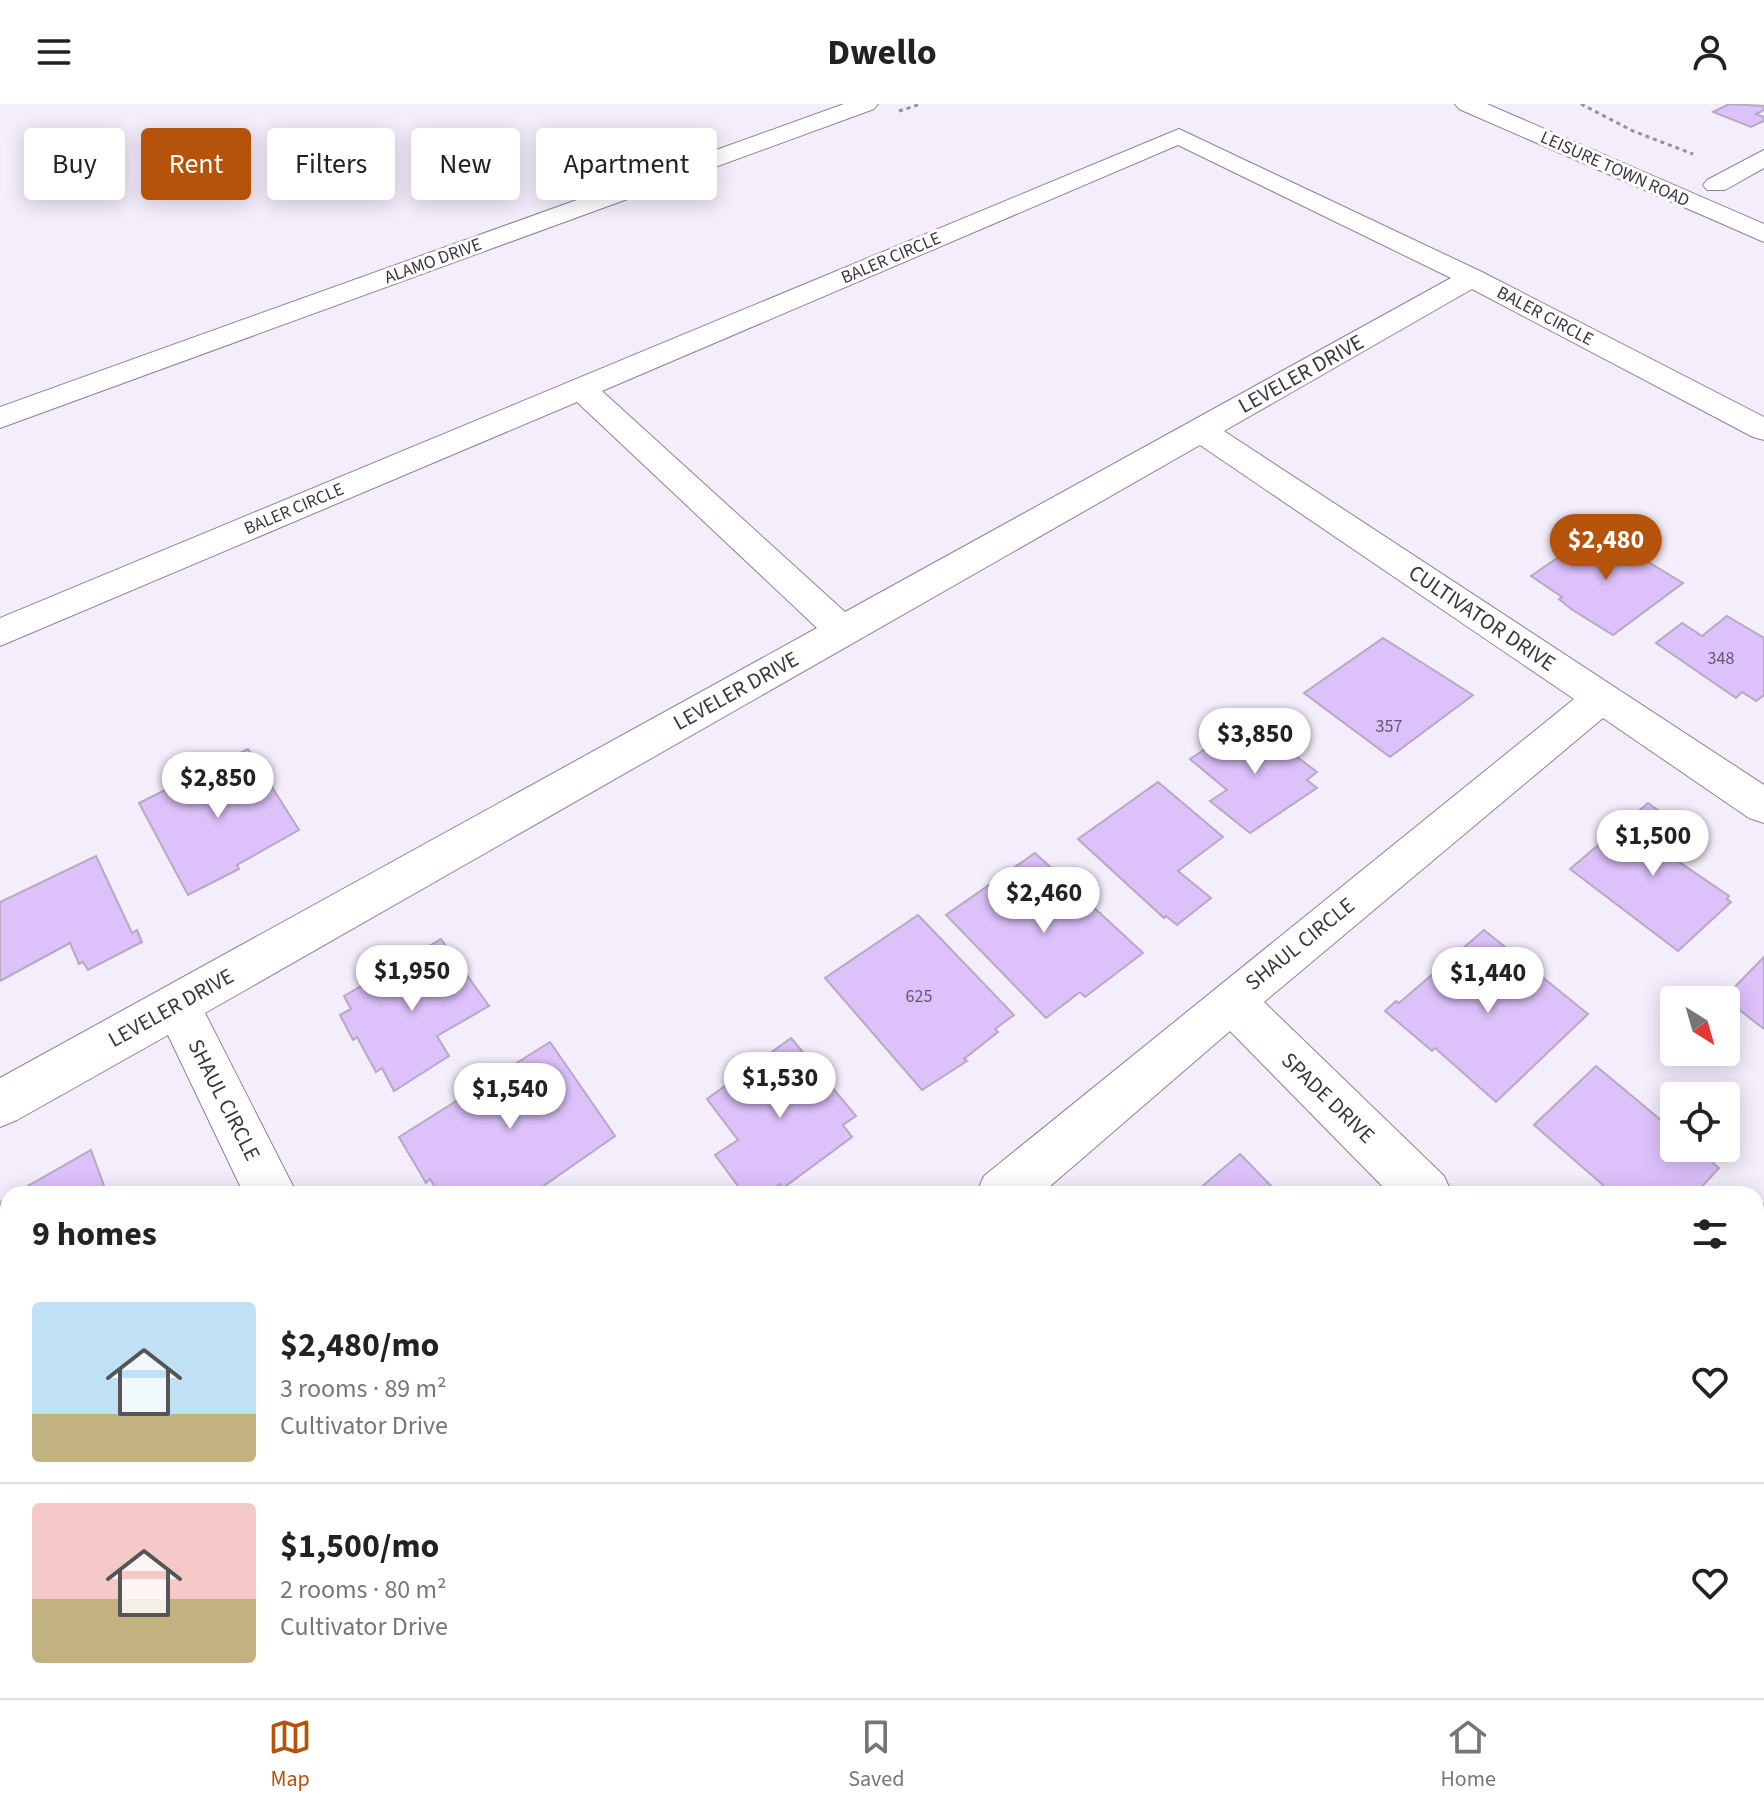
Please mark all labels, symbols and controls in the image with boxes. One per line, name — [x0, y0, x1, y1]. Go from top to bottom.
text: Dwello — [827, 27, 937, 78]
icon: menu — [32, 30, 76, 74]
icon: person — [1688, 30, 1732, 74]
street label: LEISURE TOWN ROAD — [1536, 125, 1694, 213]
chip: Buy — [24, 128, 125, 200]
chip: Rent — [141, 128, 251, 200]
chip: Filters — [267, 128, 395, 200]
chip: New — [411, 128, 520, 200]
chip: Apartment — [536, 128, 717, 200]
street label: BALER CIRCLE — [837, 226, 945, 290]
street label: ALAMO DRIVE — [381, 232, 485, 290]
street label: BALER CIRCLE — [1492, 280, 1598, 352]
street label: LEVELER DRIVE — [1232, 326, 1370, 422]
street label: BALER CIRCLE — [240, 477, 348, 541]
pin: $2,480 — [1541, 514, 1671, 582]
text: $2,480 — [1568, 521, 1644, 558]
street label: CULTIVATOR DRIVE — [1402, 557, 1562, 679]
street label: LEVELER DRIVE — [667, 643, 805, 739]
house number: 348 — [1708, 646, 1734, 671]
pin: $3,850 — [1190, 708, 1320, 776]
house number: 357 — [1376, 714, 1402, 739]
text: $3,850 — [1217, 715, 1293, 752]
pin: $2,850 — [153, 752, 283, 820]
text: $2,850 — [180, 759, 256, 796]
pin: $1,500 — [1588, 810, 1718, 878]
text: $1,500 — [1615, 817, 1691, 854]
pin: $2,460 — [979, 867, 1109, 935]
text: $2,460 — [1006, 874, 1082, 911]
street label: SHAUL CIRCLE — [1238, 890, 1362, 998]
pin: $1,950 — [347, 945, 477, 1013]
pin: $1,440 — [1423, 947, 1553, 1015]
text: $1,950 — [374, 952, 450, 989]
text: $1,440 — [1450, 954, 1526, 991]
street label: LEVELER DRIVE — [102, 960, 240, 1056]
house number: 625 — [906, 984, 932, 1009]
north arrow — [1660, 986, 1740, 1066]
map controls — [1660, 986, 1740, 1162]
street label: SHAUL CIRCLE — [180, 1034, 268, 1166]
street label: SPADE DRIVE — [1274, 1045, 1382, 1151]
pin: $1,530 — [715, 1052, 845, 1120]
text: $1,530 — [742, 1059, 818, 1096]
pin: $1,540 — [445, 1063, 575, 1131]
text: $1,540 — [472, 1070, 548, 1107]
button: locate — [1660, 1082, 1740, 1162]
text: 9 homes — [32, 1210, 157, 1259]
icon: filters — [1688, 1212, 1732, 1256]
text: $2,480/mo — [280, 1321, 440, 1370]
icon: home — [96, 1334, 192, 1430]
icon: heart — [1688, 1360, 1732, 1404]
text: 3 rooms · 89 m² — [280, 1370, 447, 1407]
text: Cultivator Drive — [280, 1407, 448, 1444]
text: $1,500/mo — [280, 1522, 440, 1571]
icon: home — [96, 1535, 192, 1631]
icon: heart — [1688, 1561, 1732, 1605]
text: 2 rooms · 80 m² — [280, 1571, 447, 1608]
text: Cultivator Drive — [280, 1608, 448, 1645]
tab: Map — [268, 1715, 312, 1795]
tab: Saved — [848, 1715, 904, 1795]
tab: Home — [1441, 1715, 1496, 1795]

